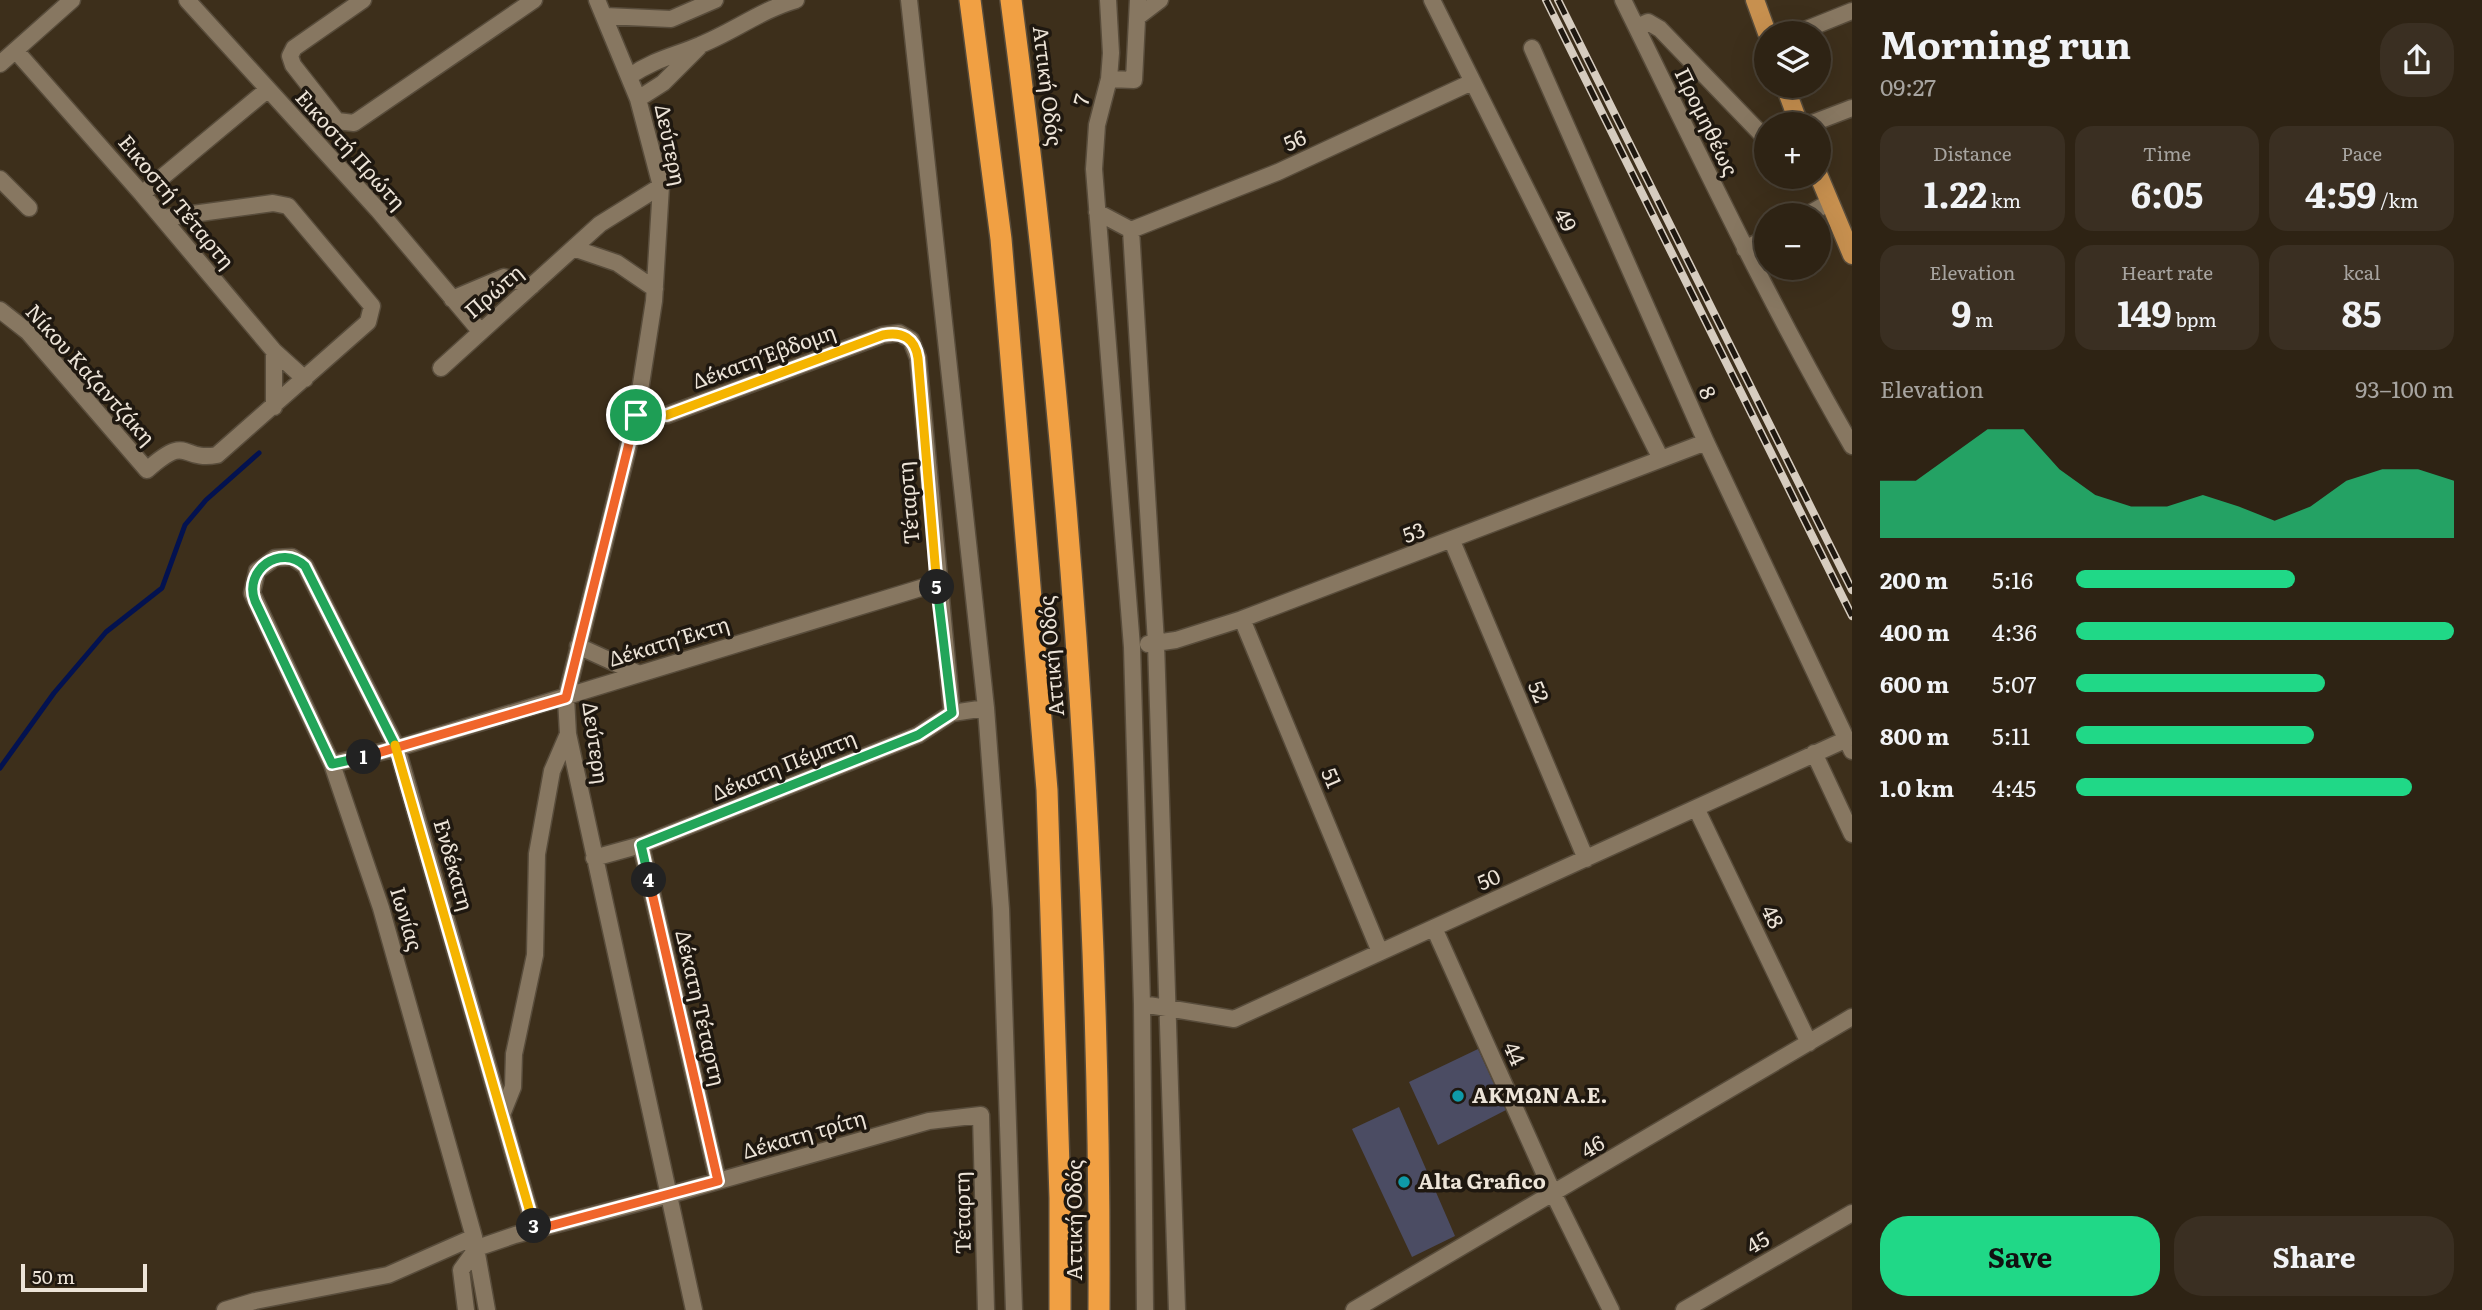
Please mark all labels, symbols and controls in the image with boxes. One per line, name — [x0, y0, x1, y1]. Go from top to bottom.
text: Morning run — [1880, 14, 2131, 71]
map controls — [1754, 21, 1831, 280]
button: layers — [1754, 21, 1831, 98]
button: share — [2380, 23, 2454, 97]
street label: Αττική Οδός — [1027, 24, 1072, 148]
street label: Προμηθέως — [1669, 62, 1748, 180]
text: 09:27 — [1880, 69, 1936, 103]
street label: Εικοστή Πρώτη — [289, 81, 414, 215]
street label: 7 — [1063, 90, 1096, 109]
street label: Δεύτερη — [649, 101, 696, 188]
button: + — [1754, 112, 1831, 189]
street label: 56 — [1277, 120, 1310, 157]
street label: Εικοστή Τέταρτη — [112, 127, 243, 274]
text: Distance — [1933, 139, 2012, 167]
text: Time — [2143, 139, 2191, 167]
text: Pace — [2341, 139, 2382, 167]
text: 1.22 — [1924, 167, 1987, 219]
text: 6:05 — [2131, 167, 2203, 219]
text: 4:59 — [2305, 167, 2376, 219]
text: km — [1987, 186, 2021, 214]
text: /km — [2376, 186, 2418, 214]
street label: 49 — [1548, 202, 1586, 236]
button: − — [1754, 203, 1831, 280]
street label: Πρώτη — [456, 256, 528, 324]
text: Elevation — [1929, 258, 2015, 286]
text: Heart rate — [2121, 258, 2213, 286]
text: kcal — [2343, 258, 2380, 286]
text: 9 — [1951, 286, 1971, 338]
text: 149 — [2117, 286, 2172, 338]
text: 85 — [2342, 286, 2381, 338]
street label: Νίκου Καζαντζάκη — [20, 296, 164, 451]
text: m — [1971, 305, 1994, 333]
text: bpm — [2172, 305, 2217, 333]
street label: Δέκατη Έβδομη — [687, 314, 839, 395]
text: Elevation — [1880, 371, 1984, 405]
text: 93–100 m — [2355, 371, 2454, 405]
street label: 8 — [1693, 380, 1726, 404]
pin — [606, 385, 666, 445]
icon: arrive — [617, 396, 655, 434]
street label: Τέταρτη — [887, 461, 926, 546]
street label: 53 — [1397, 512, 1429, 549]
text: 200 m — [1880, 562, 1948, 596]
text: 5:16 — [1992, 562, 2033, 596]
pin: 5 — [920, 570, 954, 604]
text: 5 — [931, 572, 942, 600]
street label: Αττική Οδός — [1029, 595, 1070, 718]
street label: Δέκατη Έκτη — [604, 607, 732, 673]
text: 400 m — [1880, 614, 1950, 648]
text: 4:36 — [1992, 614, 2037, 648]
text: 600 m — [1880, 666, 1949, 700]
text: 5:07 — [1992, 666, 2036, 700]
street label: 52 — [1522, 675, 1559, 707]
street label: Δεύτερη — [576, 700, 619, 785]
text: 800 m — [1880, 718, 1949, 752]
text: 5:11 — [1992, 718, 2030, 752]
street label: Δέκατη Πέμπτη — [706, 721, 860, 807]
pin: 1 — [346, 740, 382, 774]
text: 1 — [360, 742, 367, 770]
street label: 51 — [1315, 762, 1351, 792]
text: 1.0 km — [1880, 770, 1954, 804]
text: 4:45 — [1992, 770, 2036, 804]
street label: Ενδέκατη — [428, 815, 483, 914]
street label: 50 — [1471, 859, 1505, 897]
pin: 4 — [632, 862, 666, 898]
text: 4 — [643, 865, 654, 893]
street label: Ιωνίας — [384, 883, 433, 954]
street label: 48 — [1755, 899, 1793, 933]
street label: Δέκατη Τέταρτη — [669, 927, 735, 1088]
street label: 44 — [1497, 1036, 1535, 1070]
place label: ΑΚΜΩΝ Α.Ε. — [1472, 1078, 1607, 1109]
marker: ΑΚΜΩΝ Α.Ε. — [1450, 1088, 1466, 1104]
street label: Δέκατη τρίτη — [738, 1100, 868, 1165]
street label: 46 — [1574, 1126, 1609, 1164]
street label: Αττική Οδός — [1057, 1160, 1088, 1280]
place label: Alta Grafico — [1418, 1164, 1546, 1195]
street label: Τέταρτη — [944, 1171, 977, 1255]
marker: Alta Grafico — [1396, 1174, 1412, 1190]
pin: 3 — [516, 1208, 552, 1244]
text: 3 — [528, 1211, 539, 1239]
button: Save — [1880, 1216, 2160, 1296]
button: Share — [2174, 1216, 2454, 1296]
street label: 45 — [1739, 1222, 1774, 1260]
scale bar — [21, 1261, 147, 1293]
text: 50 m — [32, 1262, 75, 1290]

